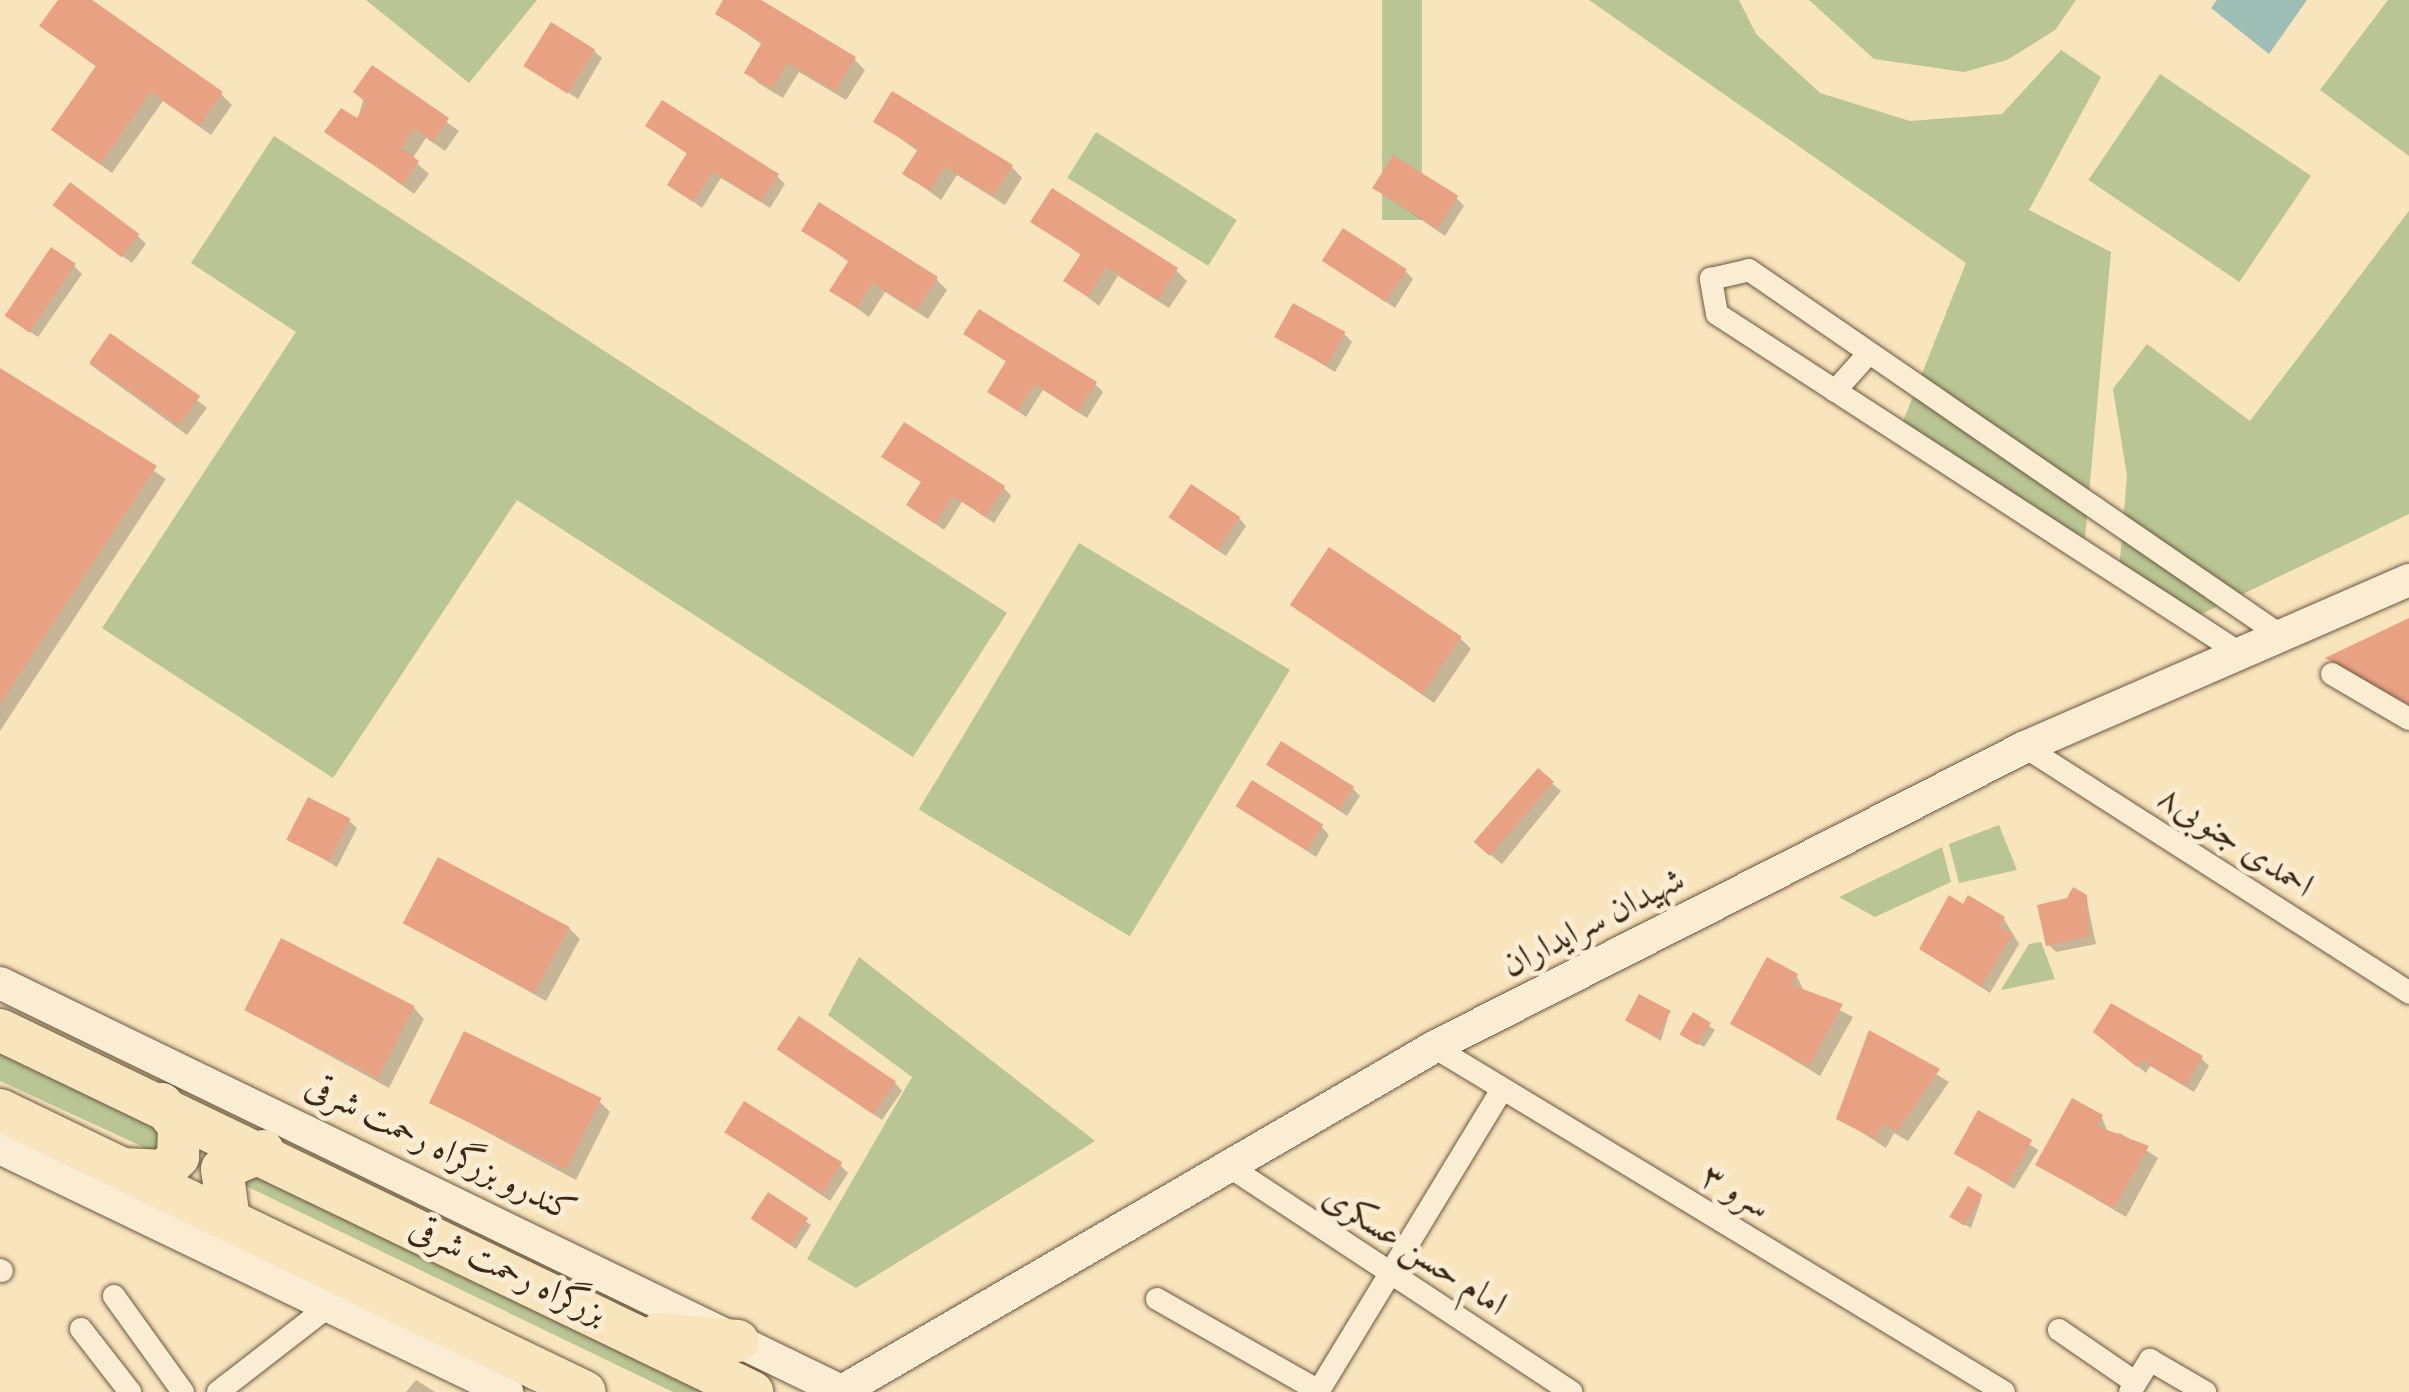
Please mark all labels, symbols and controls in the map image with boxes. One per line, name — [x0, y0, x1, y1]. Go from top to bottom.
street label: احمدی جنوبی۸ — [2151, 775, 2321, 907]
street label: شهیدان سرایداران — [1495, 858, 1691, 986]
street label: کندرو بزرگراه رحمت شرقی — [299, 1064, 583, 1232]
street label: سرو ۳ — [1694, 1154, 1778, 1228]
street label: امام حسن عسکری — [1315, 1175, 1515, 1325]
street label: بزرگراه رحمت شرقی — [403, 1206, 613, 1334]

